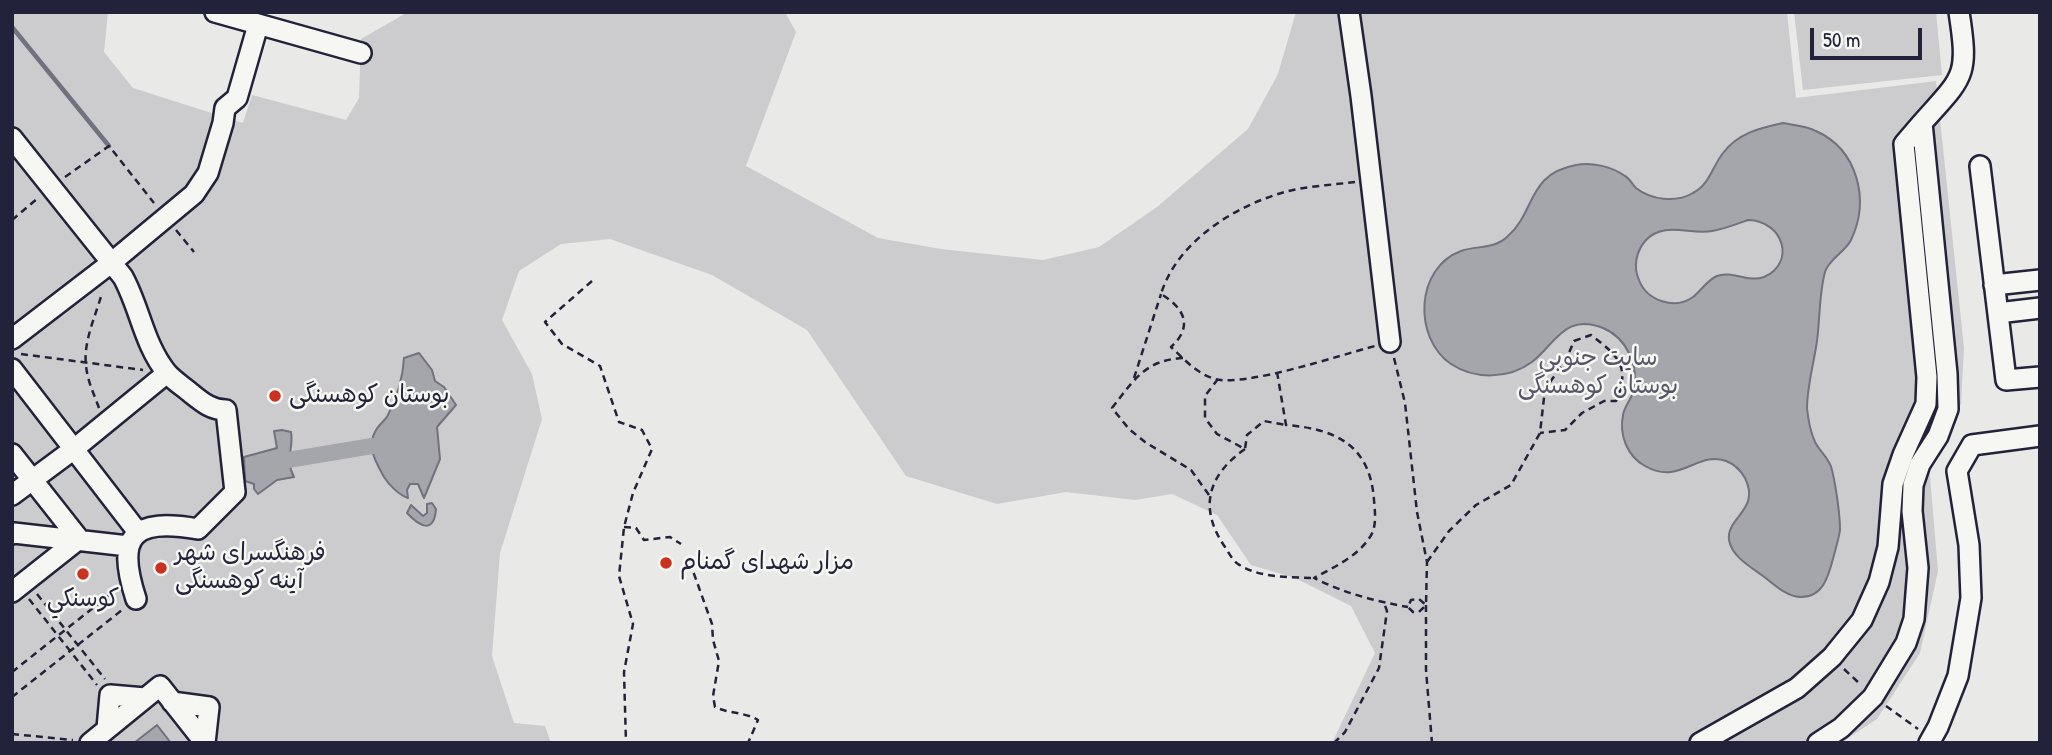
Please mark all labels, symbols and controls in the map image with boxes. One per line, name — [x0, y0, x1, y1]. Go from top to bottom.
scale bar — [1814, 14, 1926, 58]
text: 50 m — [1823, 25, 1860, 54]
park label: سایت جنوبی بوستان کوهسنگی — [1518, 345, 1678, 401]
place label: بوستان کوهسنگی — [289, 382, 449, 410]
marker: بوستان کوهسنگی — [267, 388, 283, 404]
place label: فرهنگسرای شهر آینه کوهسنگی — [175, 540, 326, 596]
place label: مزار شهدای گمنام — [680, 549, 854, 577]
marker: مزار شهدای گمنام — [658, 555, 674, 571]
marker: فرهنگسرای شهر آینه کوهسنگی — [153, 560, 169, 576]
marker: كوسنكي — [75, 566, 91, 582]
place label: كوسنكي — [47, 586, 119, 614]

